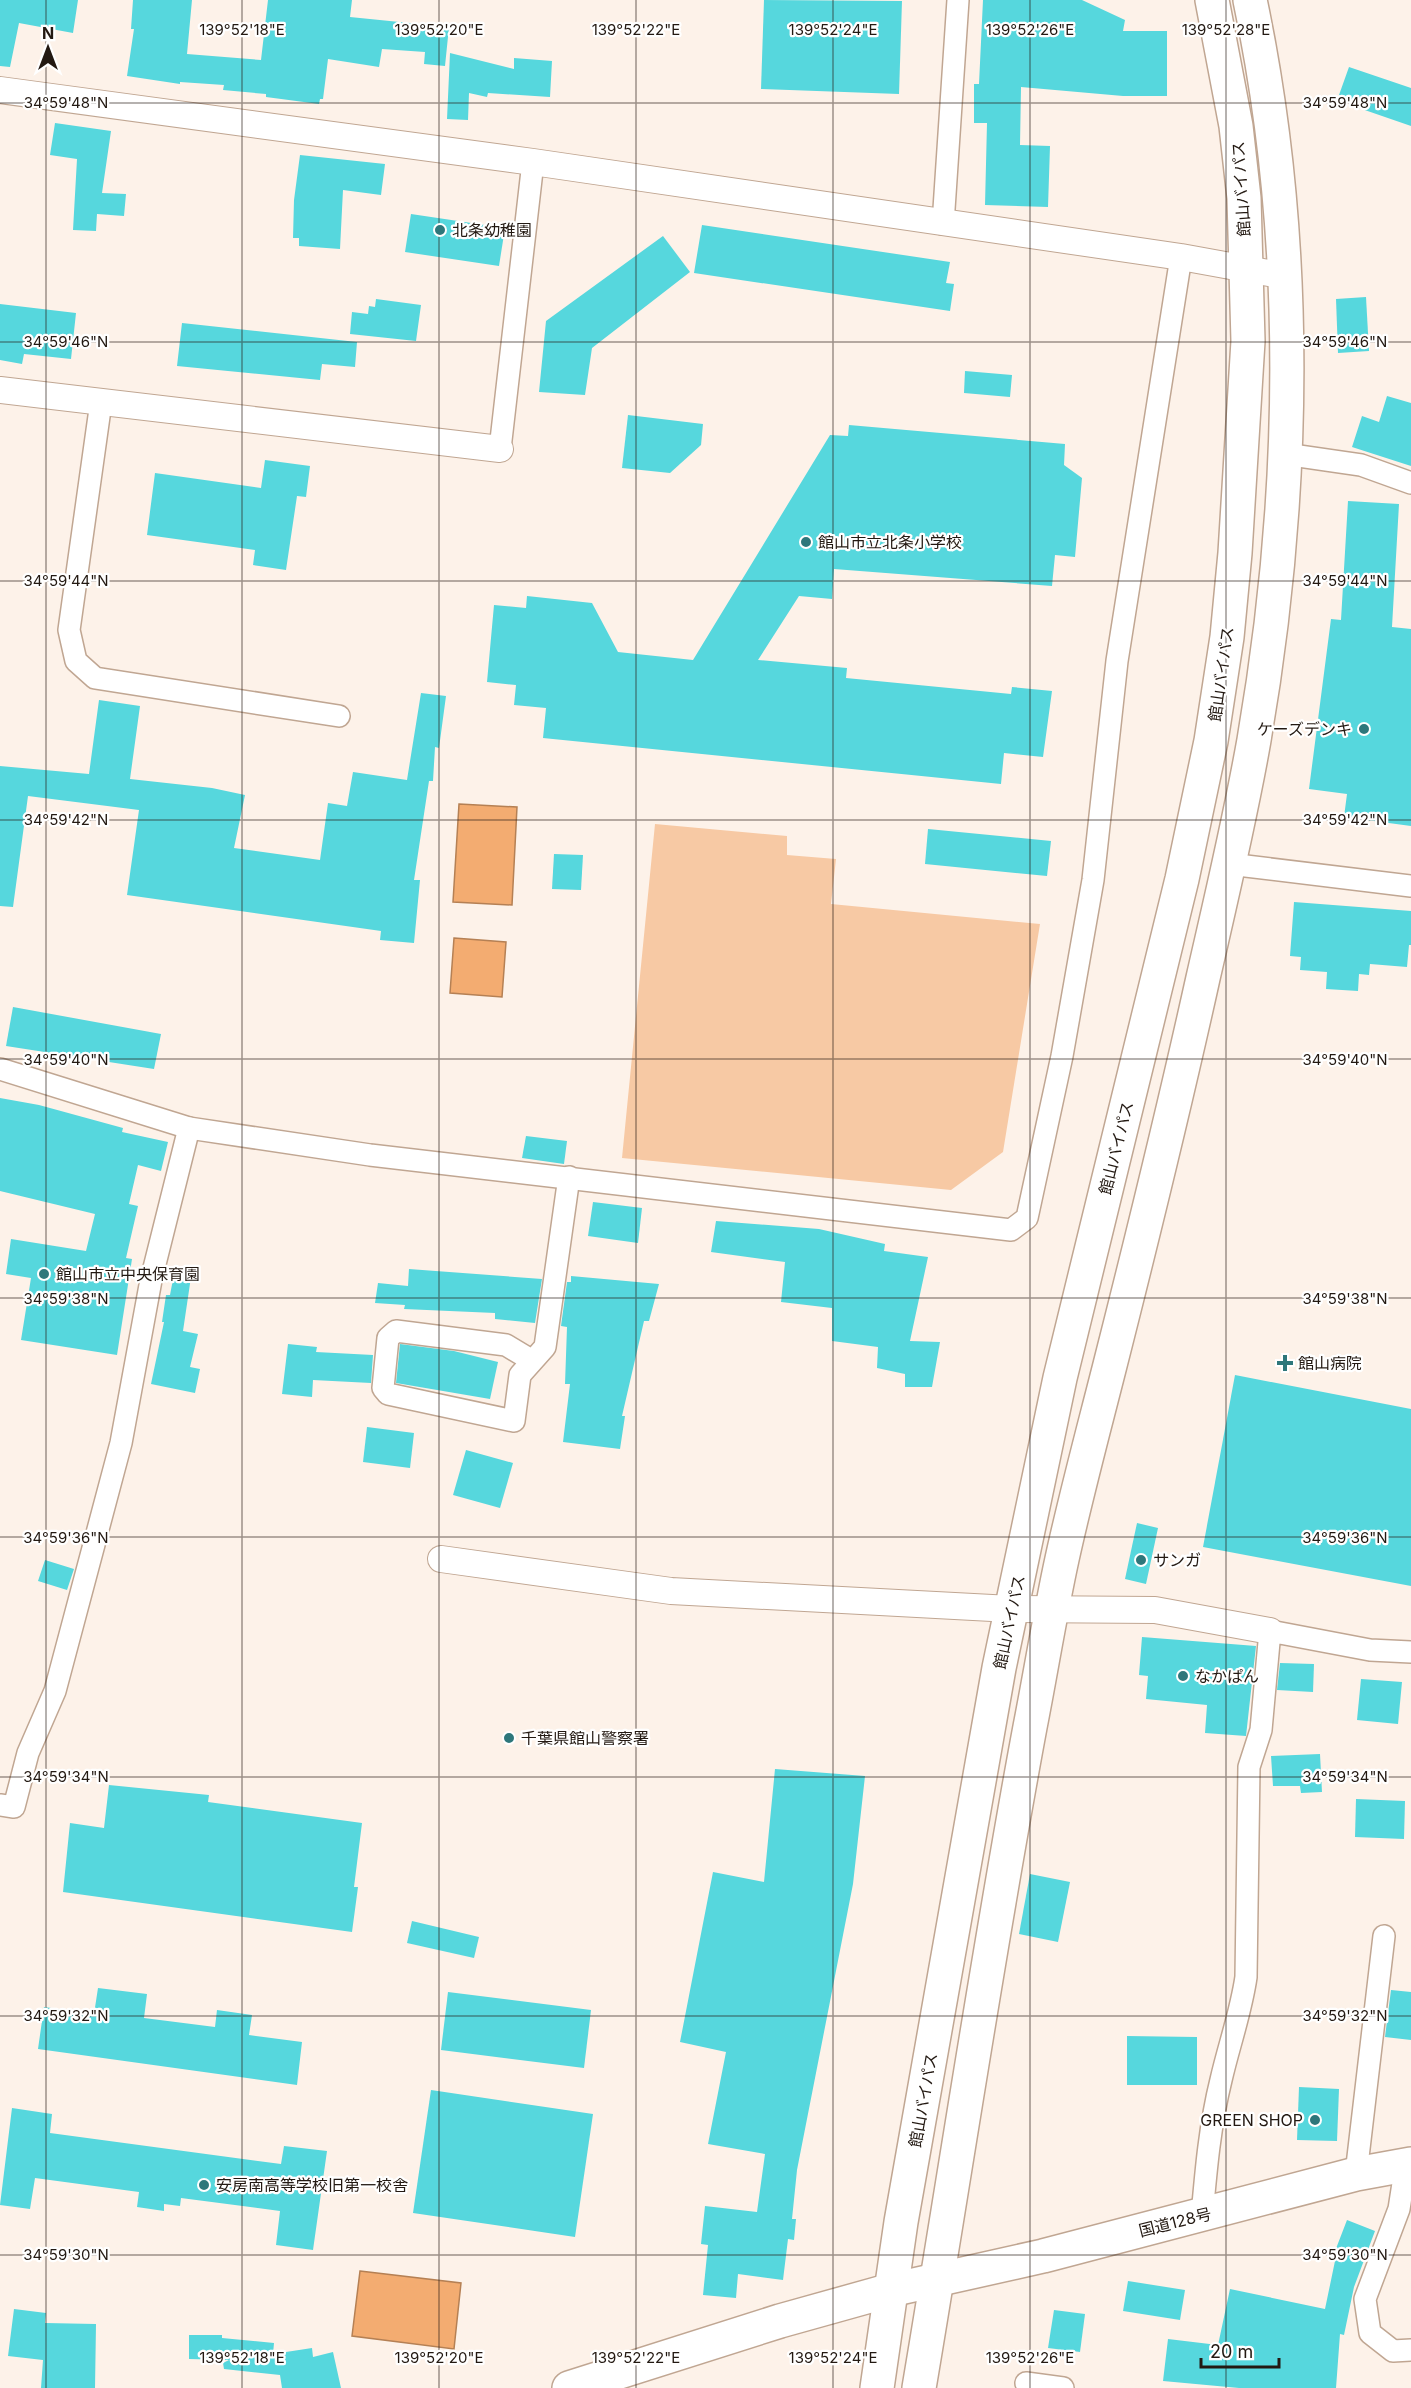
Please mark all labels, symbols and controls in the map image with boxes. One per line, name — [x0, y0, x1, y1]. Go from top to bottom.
north arrow — [18, 18, 78, 78]
text: 139°52'18"E — [199, 20, 285, 39]
text: 139°52'20"E — [395, 20, 483, 39]
text: 139°52'22"E — [592, 20, 680, 39]
text: 139°52'24"E — [789, 20, 877, 39]
text: 139°52'26"E — [986, 20, 1074, 39]
text: 139°52'28"E — [1182, 20, 1270, 39]
text: N — [42, 23, 54, 43]
text: 34°59'48"N — [24, 93, 108, 112]
text: 34°59'48"N — [1303, 93, 1387, 112]
street label: 館山バイパス — [1228, 141, 1254, 237]
place label: 北条幼稚園 — [452, 220, 532, 240]
marker: 北条幼稚園 — [433, 223, 447, 237]
text: 34°59'46"N — [24, 332, 108, 351]
text: 34°59'46"N — [1303, 332, 1387, 351]
place label: 館山市立北条小学校 — [818, 532, 962, 552]
marker: 館山市立北条小学校 — [799, 535, 813, 549]
text: 34°59'44"N — [23, 571, 109, 590]
text: 34°59'44"N — [1302, 571, 1388, 590]
street label: 館山バイパス — [1204, 625, 1238, 723]
place label: ケーズデンキ — [1257, 719, 1352, 739]
marker: ケーズデンキ — [1357, 722, 1371, 736]
text: 34°59'42"N — [24, 810, 108, 829]
text: 34°59'42"N — [1303, 810, 1387, 829]
text: 34°59'40"N — [24, 1050, 108, 1069]
text: 34°59'40"N — [1303, 1050, 1387, 1069]
street label: 館山バイパス — [1095, 1099, 1137, 1197]
place label: 館山市立中央保育園 — [56, 1264, 200, 1284]
marker: 館山市立中央保育園 — [37, 1267, 51, 1281]
text: 34°59'38"N — [23, 1289, 109, 1308]
text: 34°59'38"N — [1302, 1289, 1388, 1308]
place label: 館山病院 — [1298, 1353, 1362, 1373]
marker: 館山病院 — [1276, 1354, 1294, 1372]
text: 34°59'36"N — [23, 1528, 109, 1547]
text: 34°59'36"N — [1302, 1528, 1388, 1547]
place label: サンガ — [1153, 1550, 1201, 1570]
marker: サンガ — [1134, 1553, 1148, 1567]
street label: 館山バイパス — [989, 1573, 1029, 1671]
place label: なかぱん — [1195, 1666, 1259, 1686]
marker: なかぱん — [1176, 1669, 1190, 1683]
place label: 千葉県館山警察署 — [521, 1728, 649, 1748]
marker: 千葉県館山警察署 — [502, 1731, 516, 1745]
text: 34°59'34"N — [23, 1767, 109, 1786]
text: 34°59'34"N — [1302, 1767, 1388, 1786]
text: 34°59'32"N — [23, 2006, 109, 2025]
text: 34°59'32"N — [1302, 2006, 1388, 2025]
street label: 館山バイパス — [905, 2051, 941, 2149]
place label: GREEN SHOP — [1200, 2110, 1303, 2130]
marker: GREEN SHOP — [1308, 2113, 1322, 2127]
place label: 安房南高等学校旧第一校舎 — [216, 2175, 408, 2195]
marker: 安房南高等学校旧第一校舎 — [197, 2178, 211, 2192]
street label: 国道128号 — [1137, 2203, 1213, 2241]
text: 34°59'30"N — [23, 2245, 109, 2264]
text: 34°59'30"N — [1302, 2245, 1388, 2264]
scale bar — [1201, 2331, 1279, 2369]
text: 20 m — [1210, 2341, 1253, 2362]
text: 139°52'18"E — [199, 2348, 285, 2367]
text: 139°52'20"E — [395, 2348, 483, 2367]
text: 139°52'22"E — [592, 2348, 680, 2367]
text: 139°52'24"E — [789, 2348, 877, 2367]
text: 139°52'26"E — [986, 2348, 1074, 2367]

